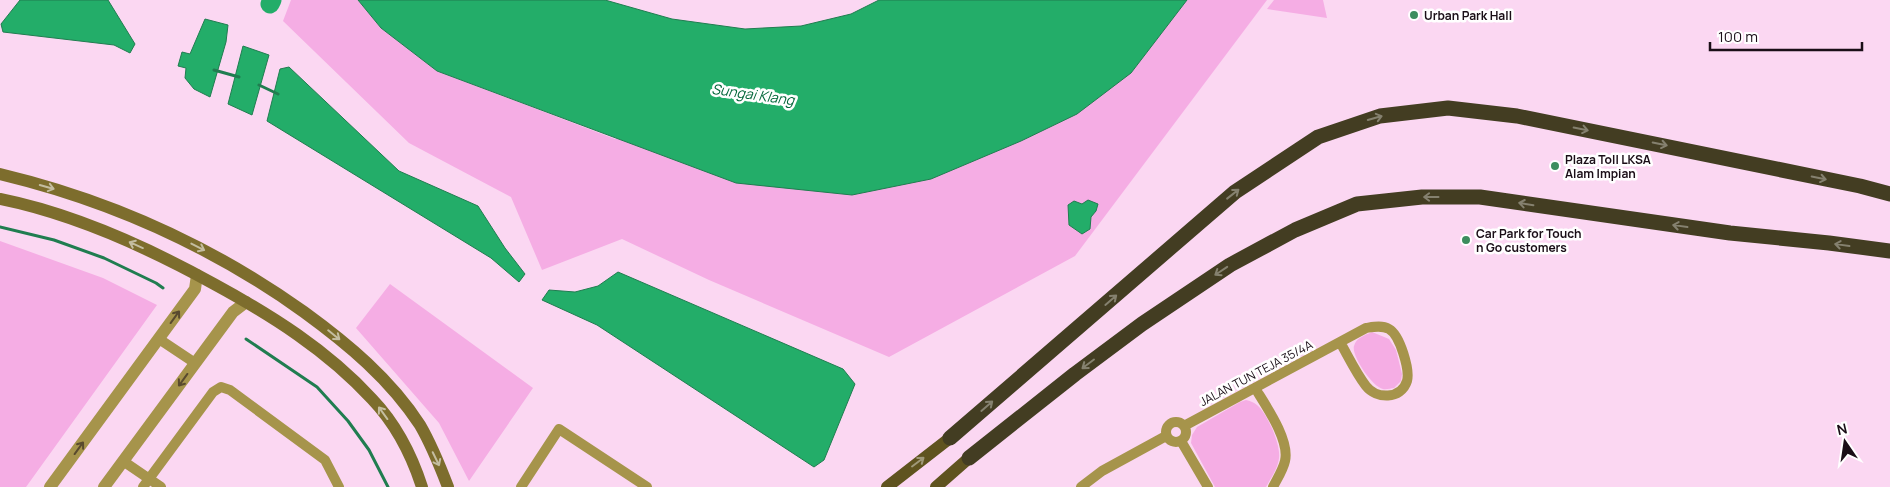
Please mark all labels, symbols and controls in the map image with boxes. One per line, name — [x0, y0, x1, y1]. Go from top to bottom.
place label: Urban Park Hall — [1424, 7, 1512, 24]
marker: Urban Park Hall — [1408, 9, 1420, 21]
scale bar — [1710, 20, 1862, 52]
text: 100 m — [1718, 26, 1758, 47]
water label: Sungai Klang — [710, 79, 797, 109]
one-way arrow — [1367, 112, 1383, 122]
one-way arrow — [1572, 124, 1588, 134]
one-way arrow — [1651, 140, 1667, 150]
place label: Plaza Toll LKSA Alam Impian — [1565, 151, 1651, 182]
marker: Plaza Toll LKSA Alam Impian — [1549, 160, 1561, 172]
one-way arrow — [1811, 173, 1827, 183]
one-way arrow — [39, 183, 55, 193]
one-way arrow — [1227, 188, 1240, 199]
one-way arrow — [1424, 192, 1440, 202]
one-way arrow — [1518, 199, 1534, 209]
one-way arrow — [1673, 221, 1689, 231]
place label: Car Park for Touch n Go customers — [1476, 225, 1582, 256]
marker: Car Park for Touch n Go customers — [1460, 234, 1472, 246]
one-way arrow — [129, 239, 144, 249]
one-way arrow — [1834, 239, 1850, 249]
one-way arrow — [190, 242, 205, 252]
one-way arrow — [1215, 266, 1229, 276]
one-way arrow — [1104, 295, 1117, 306]
one-way arrow — [170, 310, 180, 324]
one-way arrow — [327, 329, 340, 340]
street label: JALAN TUN TEJA 35/4A — [1196, 336, 1316, 410]
one-way arrow — [1081, 359, 1095, 369]
one-way arrow — [178, 373, 188, 387]
one-way arrow — [981, 400, 994, 412]
one-way arrow — [378, 406, 388, 420]
north arrow — [1820, 417, 1870, 467]
text: N — [1835, 418, 1849, 439]
one-way arrow — [73, 442, 84, 455]
one-way arrow — [432, 451, 441, 466]
one-way arrow — [911, 457, 924, 468]

